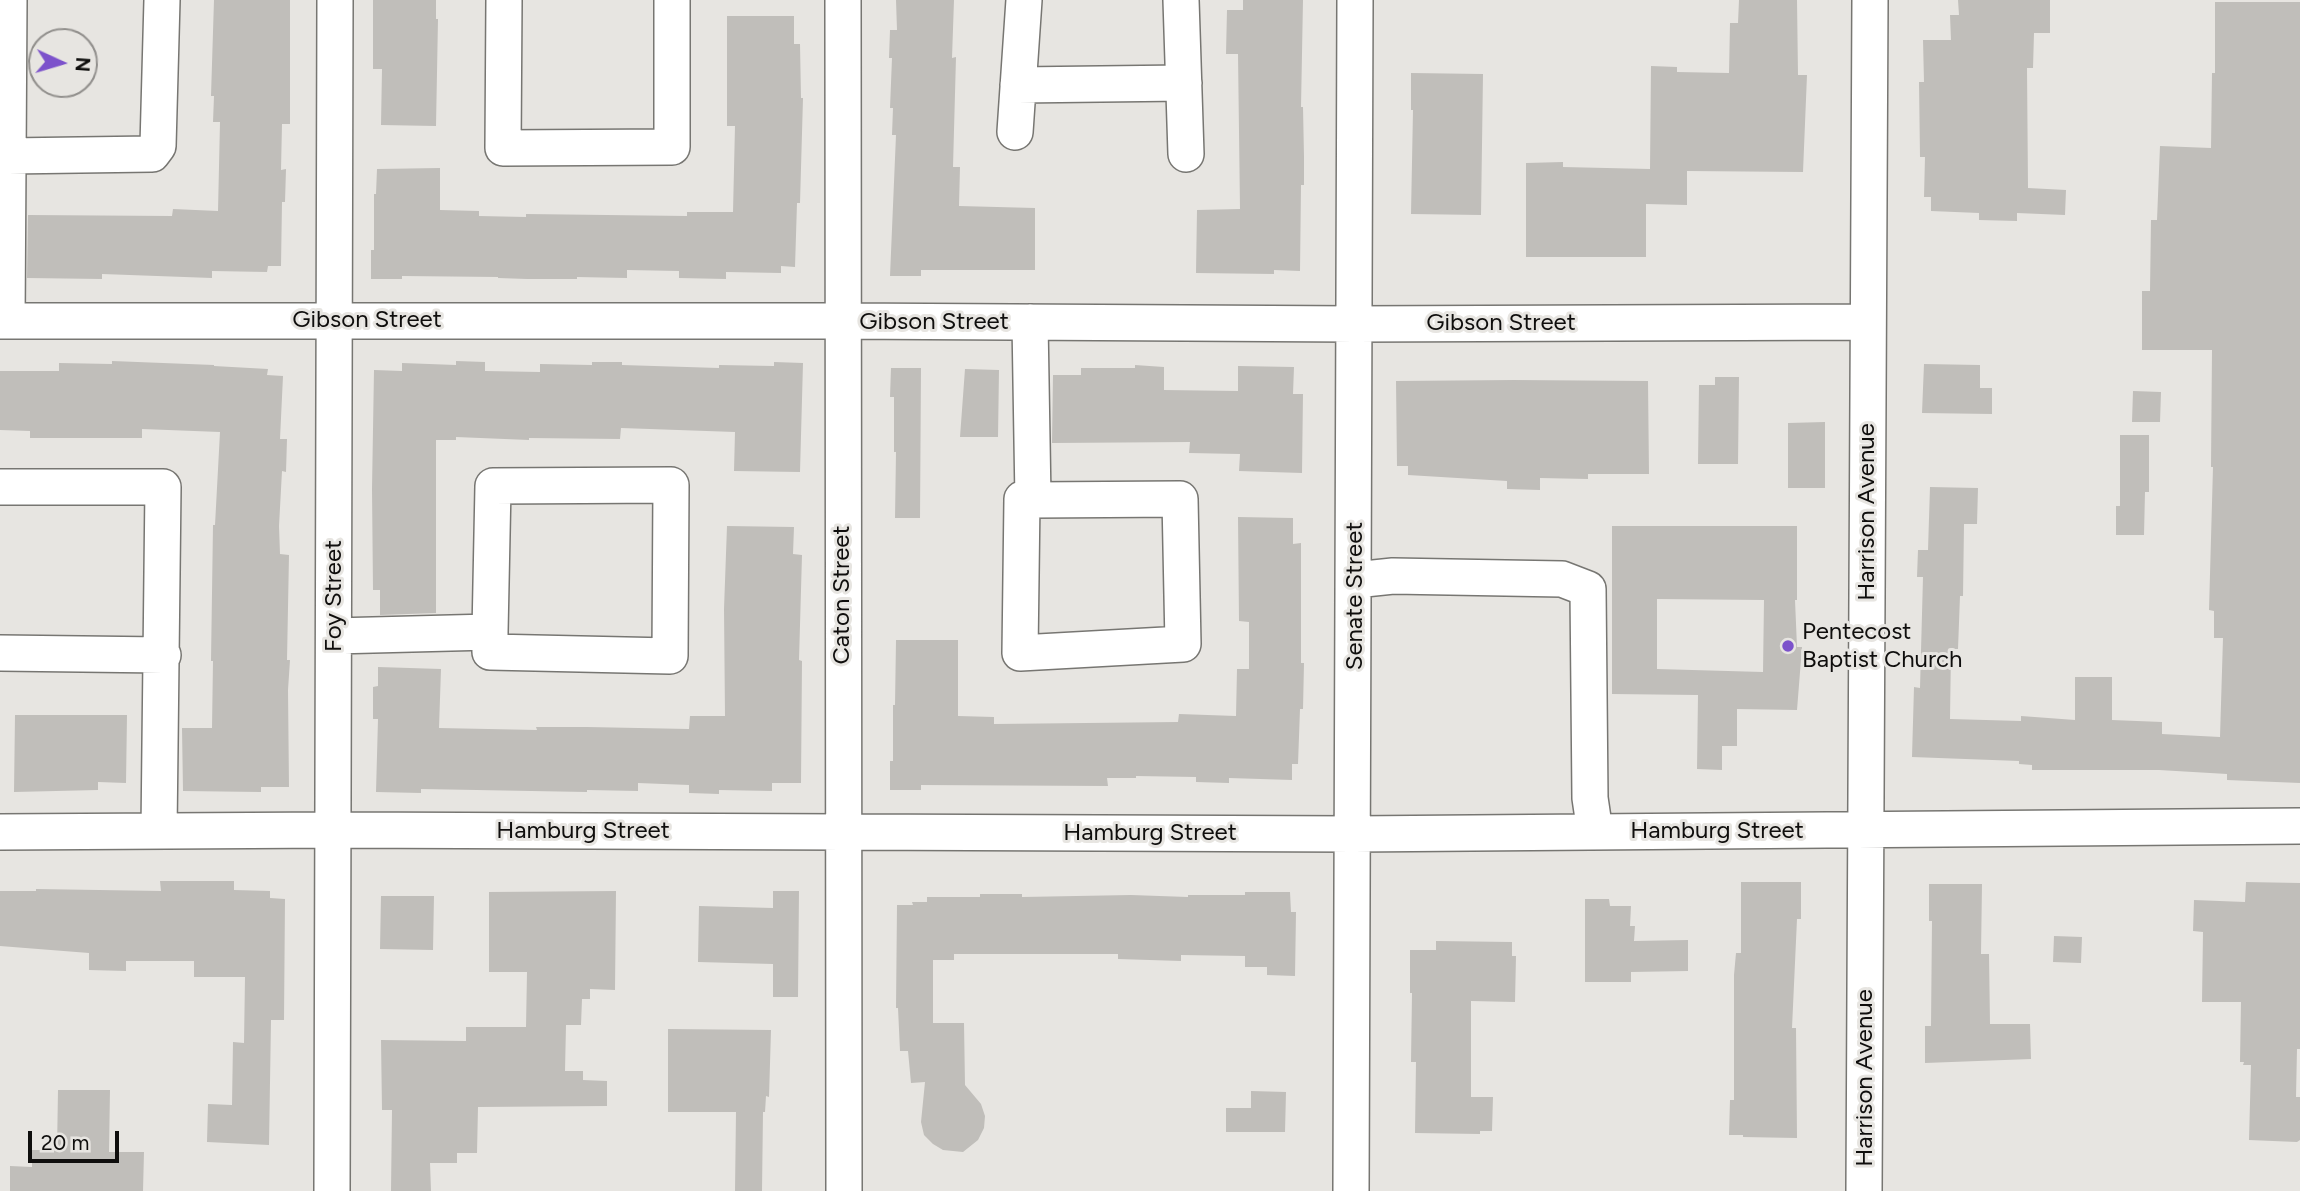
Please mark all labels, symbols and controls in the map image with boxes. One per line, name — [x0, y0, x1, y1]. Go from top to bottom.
north arrow — [28, 28, 98, 98]
text: N — [70, 56, 94, 72]
street label: Gibson Street — [292, 306, 442, 334]
street label: Gibson Street — [859, 308, 1009, 336]
street label: Gibson Street — [1426, 309, 1576, 337]
street label: Harrison Avenue — [1853, 423, 1881, 601]
street label: Senate Street — [1341, 522, 1369, 670]
street label: Caton Street — [828, 526, 856, 664]
street label: Foy Street — [320, 540, 348, 652]
place label: Pentecost Baptist Church — [1802, 618, 1962, 674]
marker: Pentecost Baptist Church — [1780, 638, 1796, 654]
street label: Hamburg Street — [496, 817, 670, 845]
street label: Hamburg Street — [1630, 817, 1804, 845]
street label: Hamburg Street — [1063, 819, 1237, 847]
street label: Harrison Avenue — [1851, 989, 1879, 1167]
scale bar — [32, 1118, 122, 1162]
text: 20 m — [41, 1130, 89, 1155]

